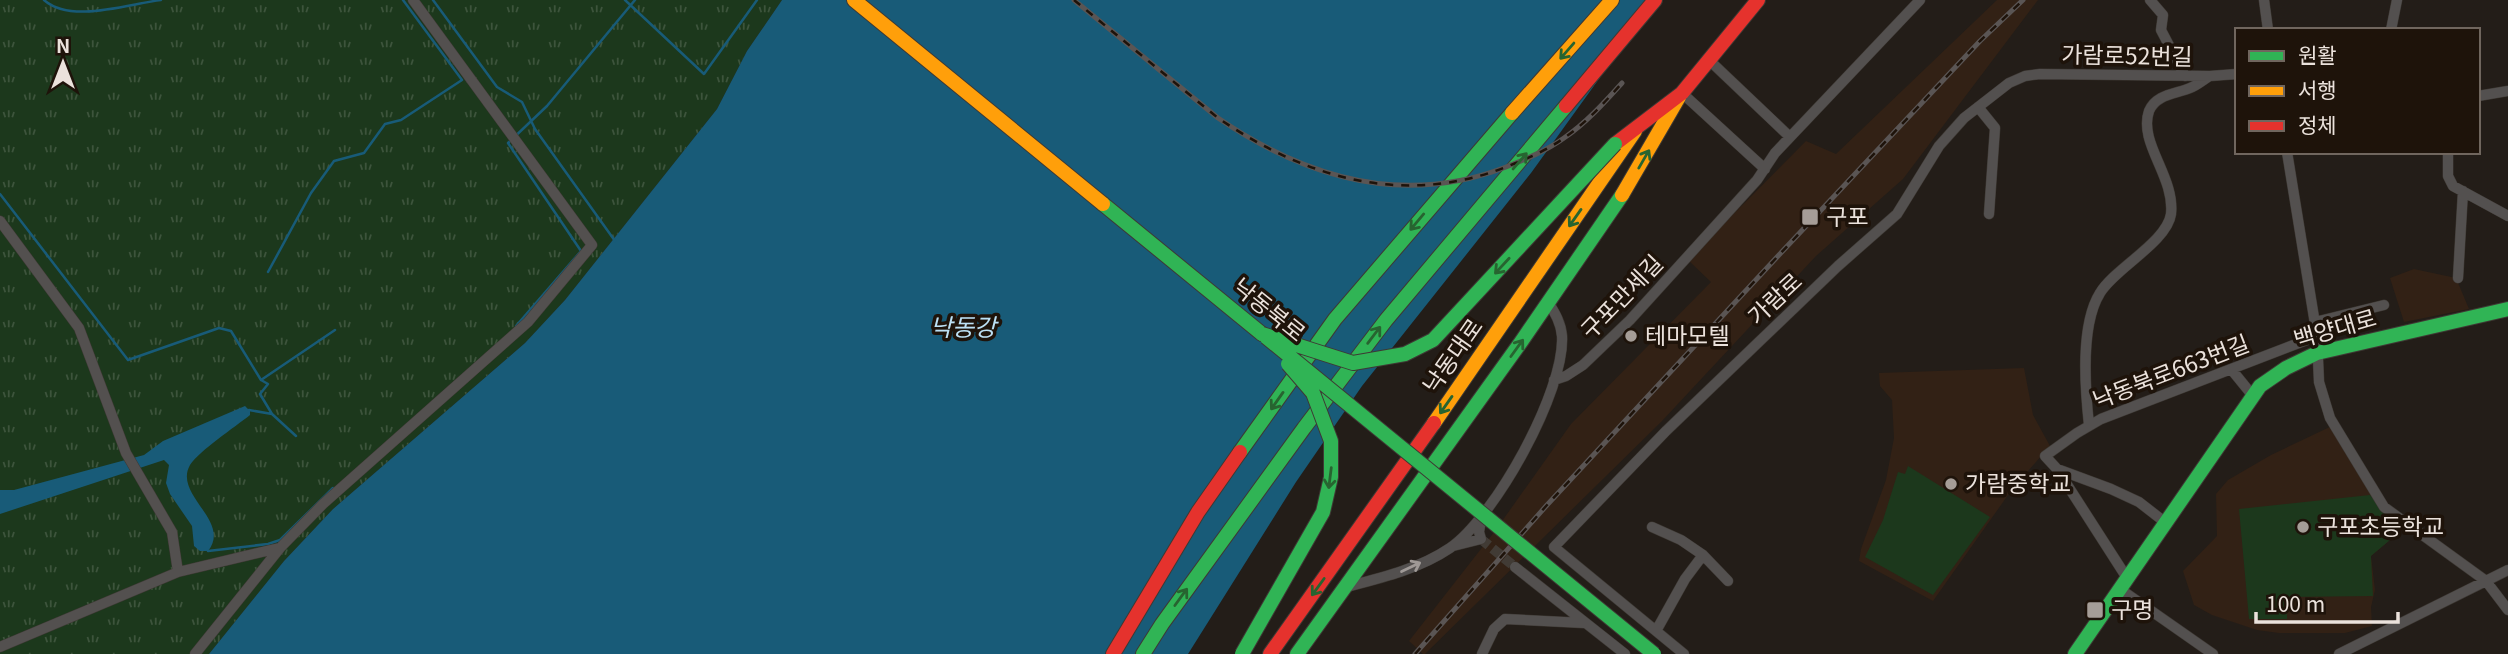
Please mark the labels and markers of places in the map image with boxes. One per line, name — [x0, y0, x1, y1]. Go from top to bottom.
place label: 구포 — [1826, 198, 1868, 232]
marker: 구포 — [1800, 207, 1820, 227]
place label: 테마모텔 — [1645, 317, 1730, 351]
marker: 테마모텔 — [1623, 328, 1639, 344]
place label: 가람중학교 — [1965, 465, 2071, 499]
marker: 가람중학교 — [1943, 476, 1959, 492]
place label: 구포초등학교 — [2317, 508, 2444, 542]
marker: 구포초등학교 — [2295, 519, 2311, 535]
place label: 구명 — [2111, 591, 2153, 625]
marker: 구명 — [2085, 600, 2105, 620]

